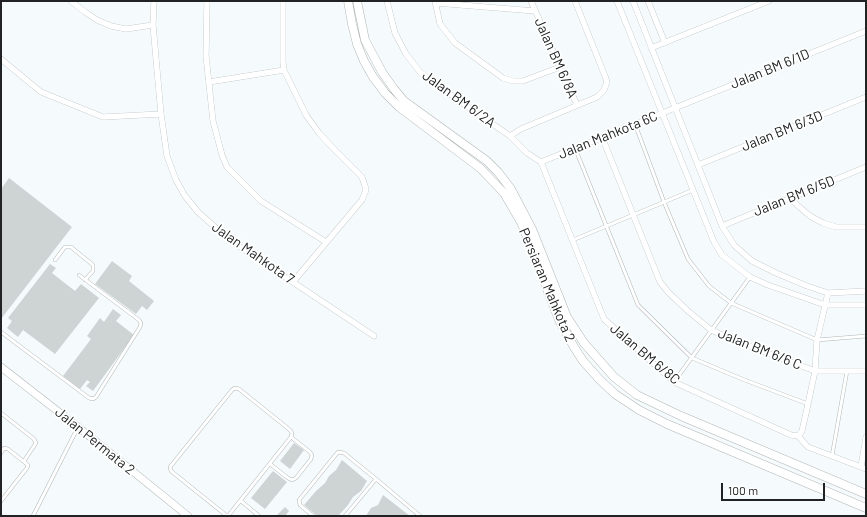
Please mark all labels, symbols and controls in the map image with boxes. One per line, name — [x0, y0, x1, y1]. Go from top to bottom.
street label: Jalan BM 6/8A — [531, 15, 581, 101]
street label: Jalan BM 6/1D — [728, 45, 812, 93]
street label: Jalan BM 6/2A — [419, 67, 499, 131]
street label: Jalan Mahkota 6C — [556, 107, 660, 163]
street label: Jalan BM 6/3D — [739, 107, 825, 155]
street label: Jalan BM 6/5D — [751, 172, 837, 220]
street label: Jalan Mahkota 7 — [209, 218, 297, 288]
street label: Persiaran Mahkota 2 — [515, 226, 579, 344]
street label: Jalan BM 6/8C — [607, 320, 683, 388]
street label: Jalan BM 6/6 C — [716, 325, 804, 373]
street label: Jalan Permata 2 — [52, 404, 138, 478]
scale bar — [723, 475, 827, 501]
text: 100 m — [728, 483, 758, 497]

